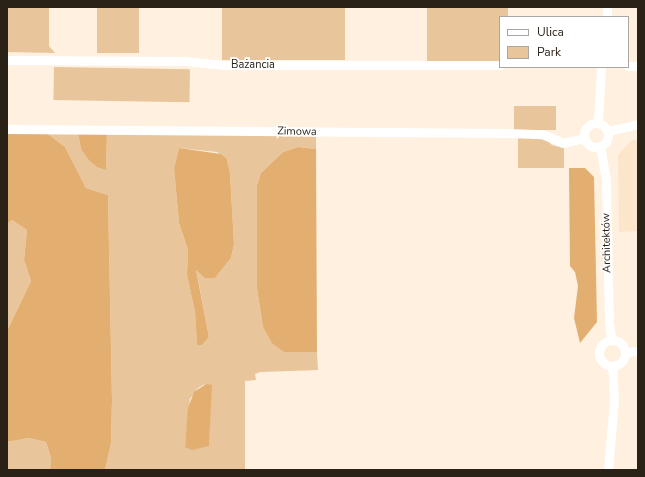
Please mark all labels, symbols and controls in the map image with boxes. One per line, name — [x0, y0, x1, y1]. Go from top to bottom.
legend — [499, 16, 629, 68]
text: Ulica — [537, 24, 564, 40]
text: Park — [537, 44, 561, 60]
street label: Bażancia — [231, 58, 275, 72]
street label: Zimowa — [277, 125, 317, 139]
street label: Architektów — [600, 213, 614, 273]

